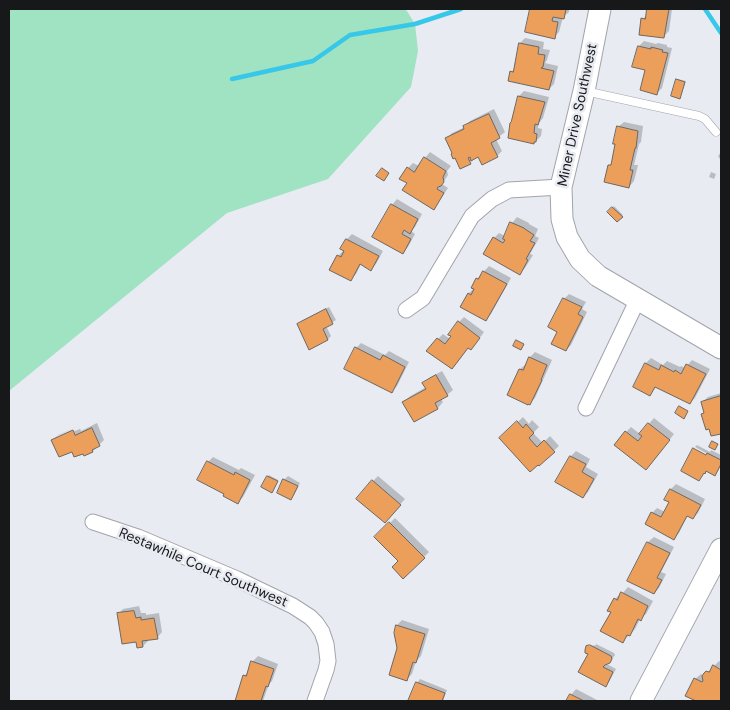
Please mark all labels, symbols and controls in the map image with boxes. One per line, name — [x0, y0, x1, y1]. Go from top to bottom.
street label: Miner Drive Southwest — [555, 42, 601, 188]
street label: Restawhile Court Southwest — [116, 525, 290, 611]

